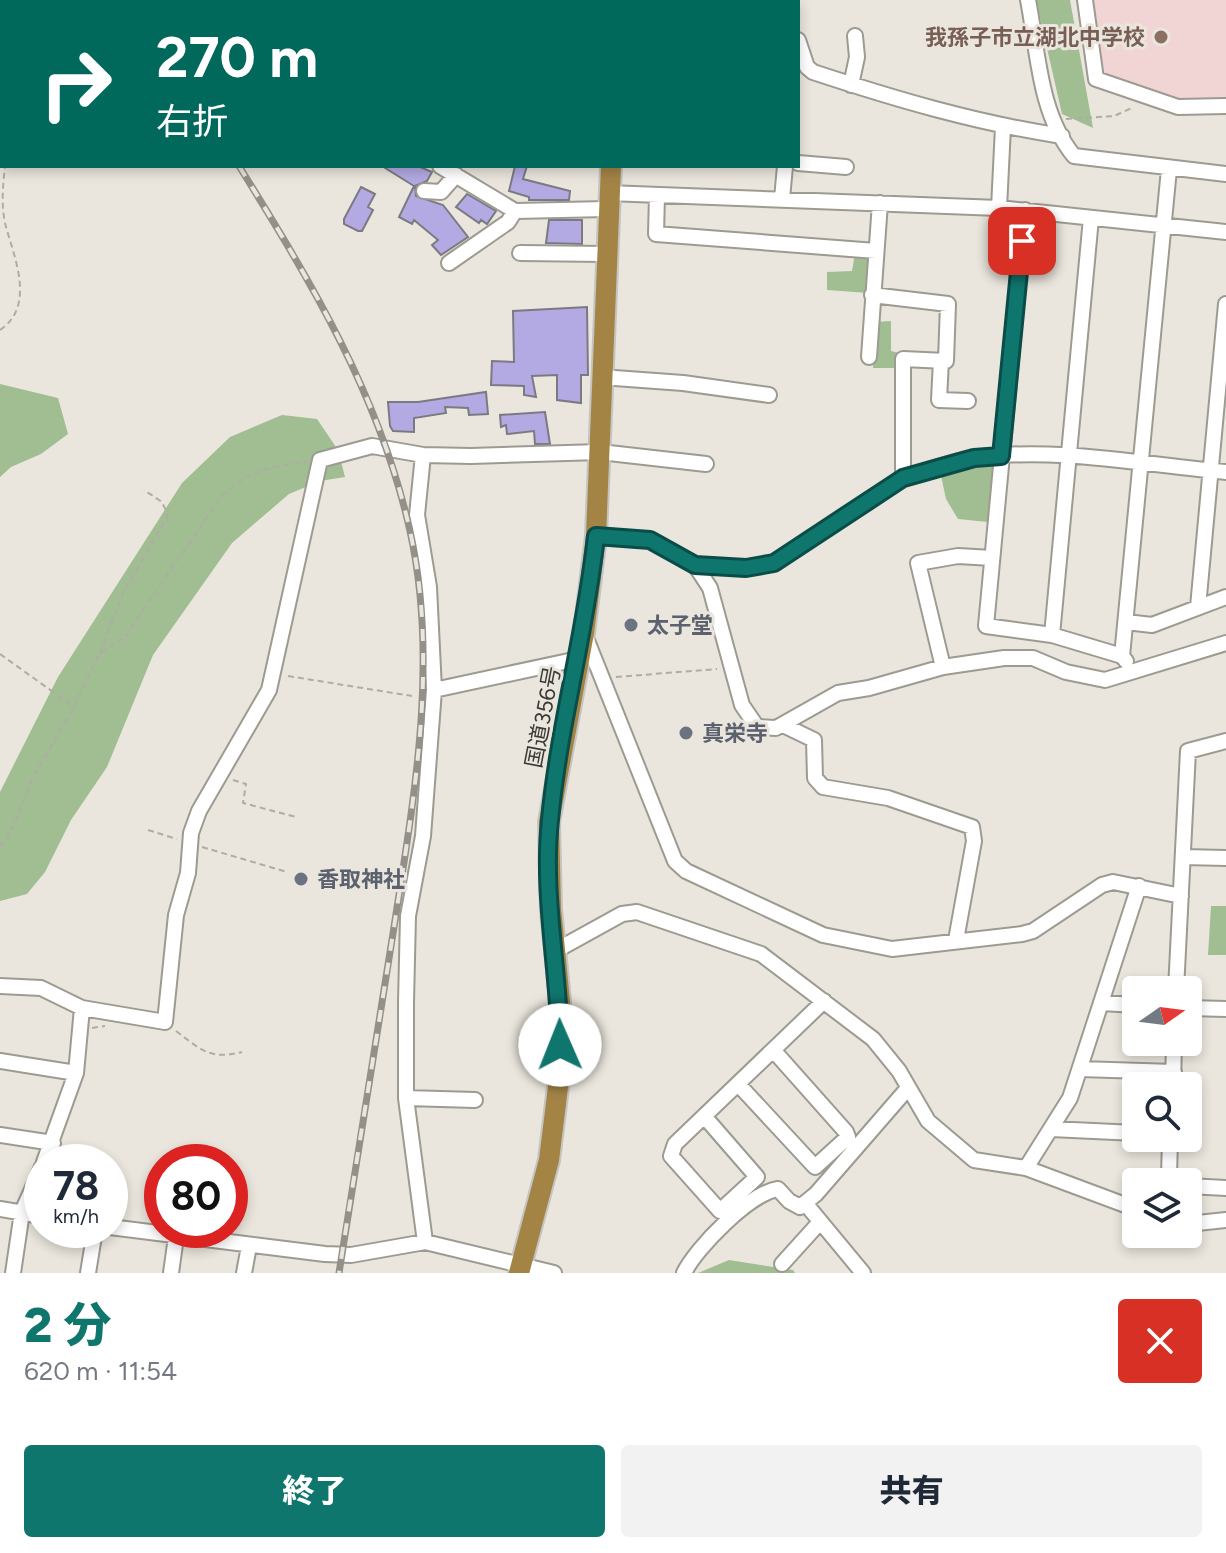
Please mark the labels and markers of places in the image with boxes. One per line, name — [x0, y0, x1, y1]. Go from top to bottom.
place label: 我孫子市立湖北中学校 — [925, 24, 1145, 51]
marker: 我孫子市立湖北中学校 — [1152, 28, 1170, 46]
pin — [988, 207, 1056, 275]
place label: 太子堂 — [647, 612, 713, 639]
marker: 太子堂 — [622, 616, 640, 634]
place label: 真栄寺 — [702, 720, 768, 747]
marker: 真栄寺 — [677, 724, 695, 742]
place label: 香取神社 — [317, 866, 405, 893]
marker: 香取神社 — [292, 870, 310, 888]

